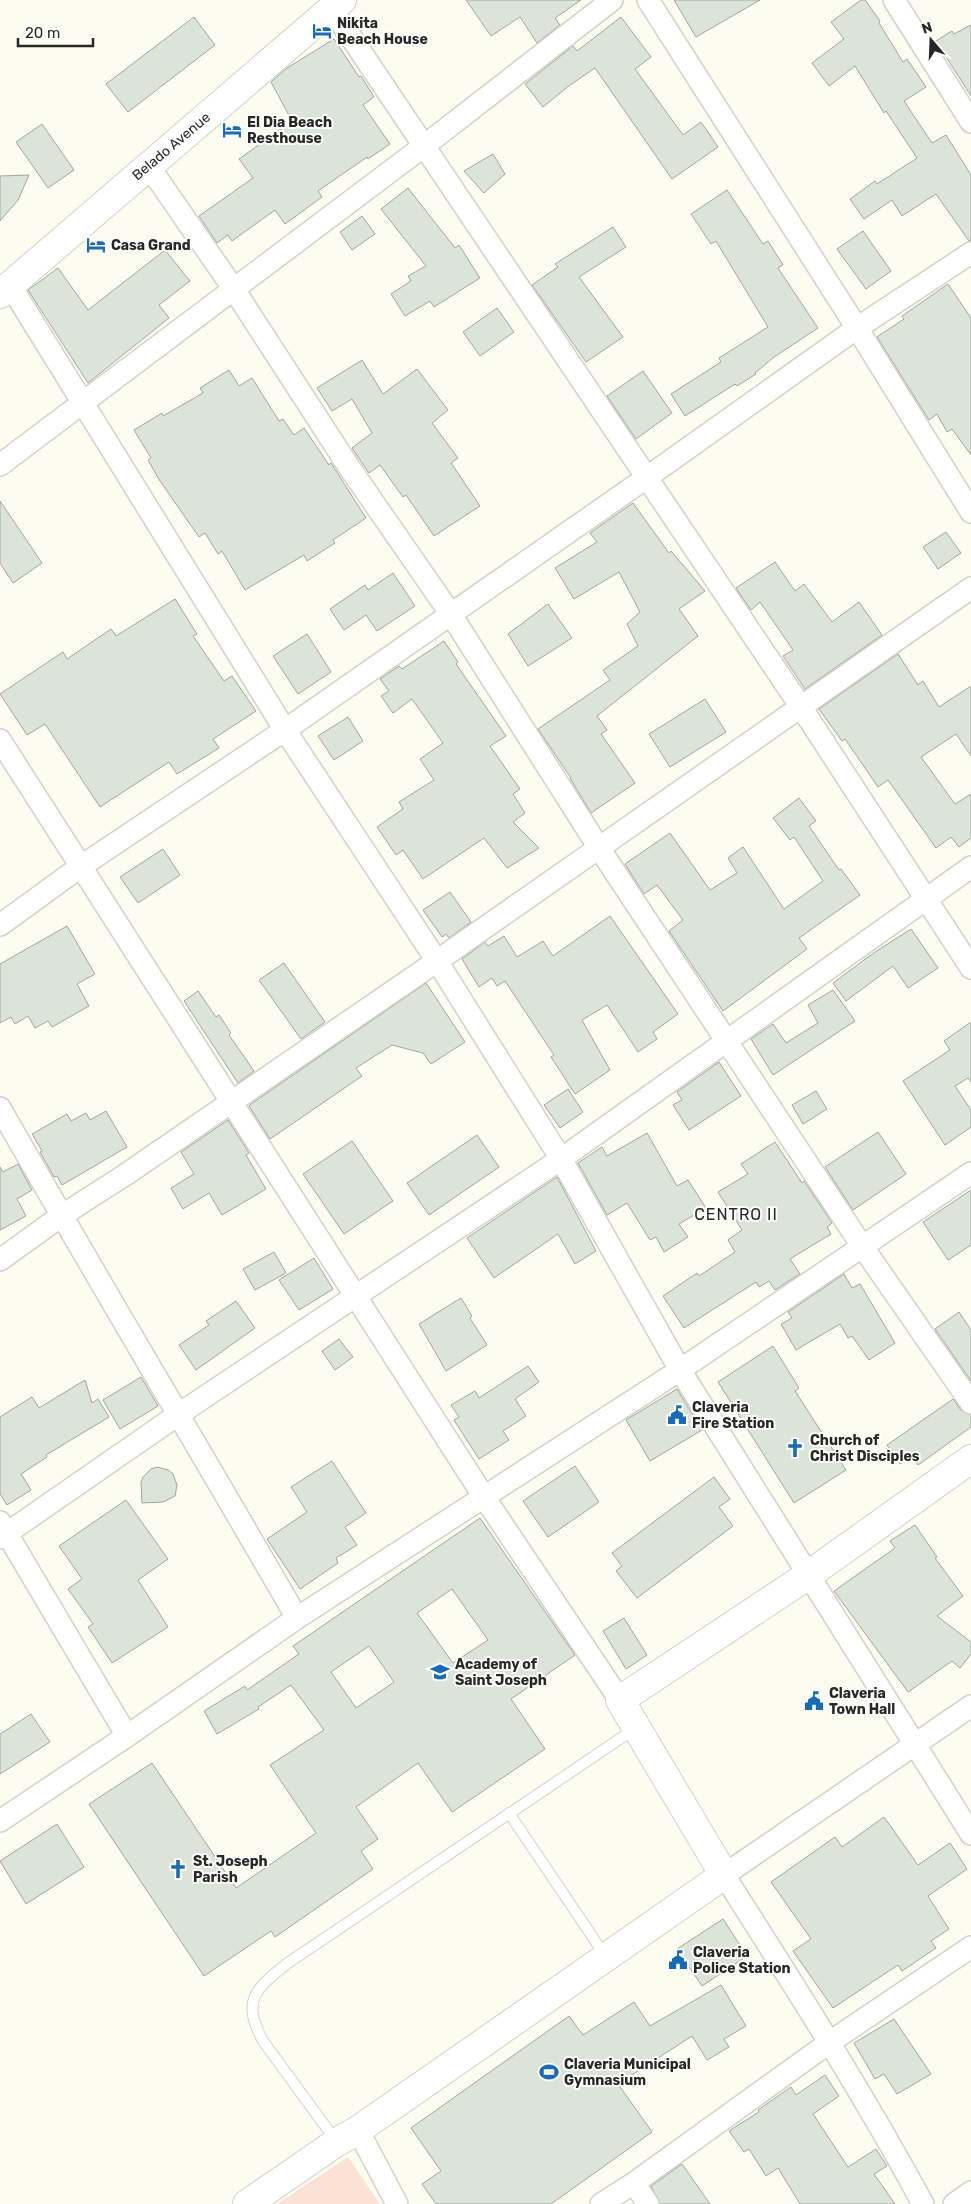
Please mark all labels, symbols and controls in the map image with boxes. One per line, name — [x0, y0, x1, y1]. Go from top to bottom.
scale bar — [18, 15, 92, 47]
place label: Nikita Beach House — [337, 15, 428, 48]
north arrow — [906, 15, 956, 65]
text: N — [919, 19, 934, 38]
hotel icon: Nikita Beach House — [311, 20, 333, 42]
text: 20 m — [25, 24, 60, 42]
street label: Belado Avenue — [129, 109, 214, 184]
place label: El Dia Beach Resthouse — [247, 114, 332, 147]
hotel icon: El Dia Beach Resthouse — [221, 119, 243, 141]
hotel icon: Casa Grand — [85, 234, 107, 256]
place label: Casa Grand — [111, 237, 191, 254]
district label: CENTRO II — [694, 1205, 778, 1224]
place label: Claveria Fire Station — [692, 1399, 774, 1432]
public building icon: Claveria Fire Station — [666, 1404, 688, 1426]
place label: Church of Christ Disciples — [810, 1432, 920, 1465]
church icon: Church of Christ Disciples — [784, 1437, 806, 1459]
place label: Academy of Saint Joseph — [455, 1656, 547, 1689]
school or university icon: Academy of Saint Joseph — [429, 1661, 451, 1683]
place label: Claveria Town Hall — [829, 1685, 895, 1718]
public building icon: Claveria Town Hall — [803, 1690, 825, 1712]
place label: St. Joseph Parish — [193, 1853, 268, 1886]
church icon: St. Joseph Parish — [167, 1858, 189, 1880]
place label: Claveria Police Station — [693, 1944, 791, 1977]
public building icon: Claveria Police Station — [667, 1949, 689, 1971]
place label: Claveria Municipal Gymnasium — [564, 2056, 691, 2089]
sports icon: Claveria Municipal Gymnasium — [538, 2061, 560, 2083]

